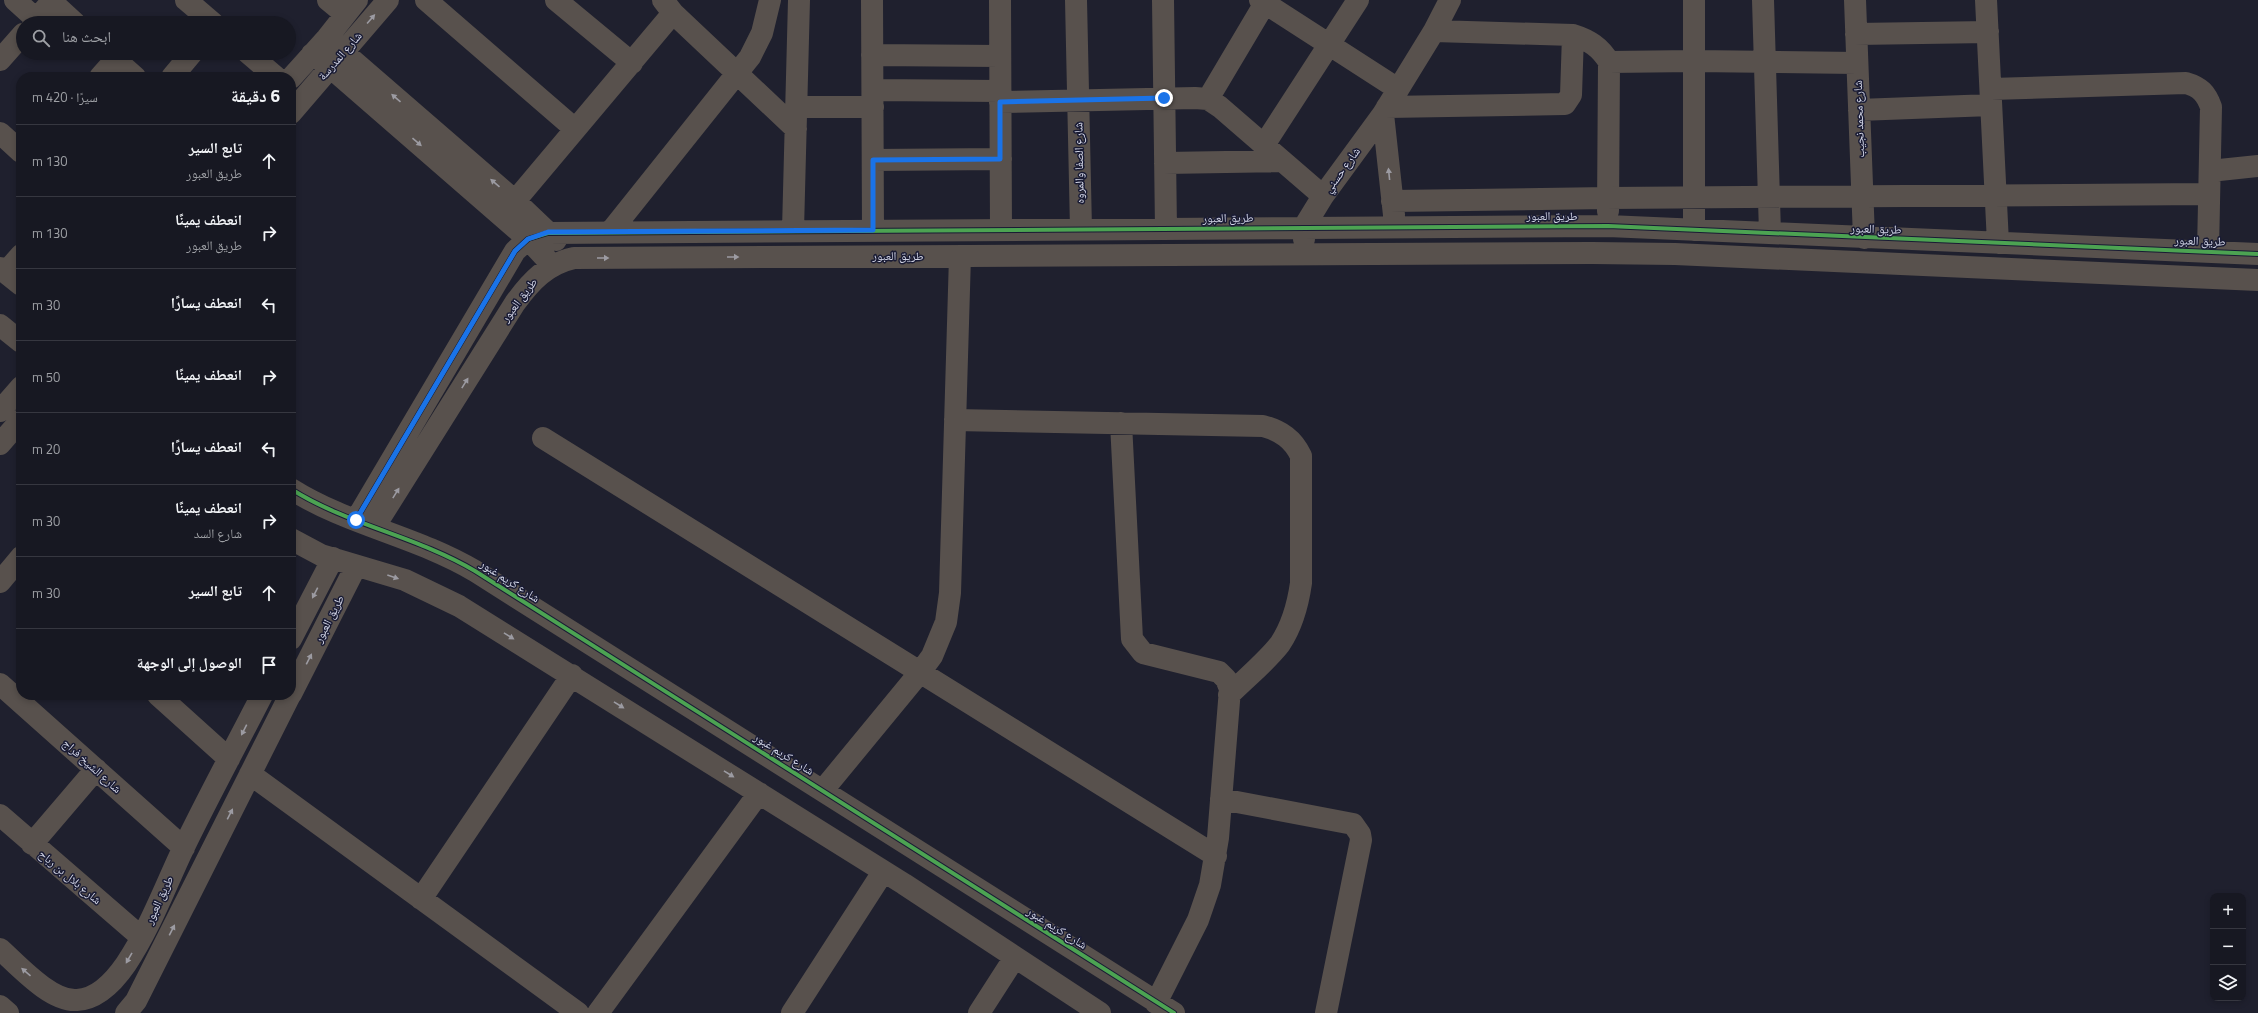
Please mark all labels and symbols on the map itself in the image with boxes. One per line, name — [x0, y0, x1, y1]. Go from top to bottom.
one-way arrow — [367, 14, 376, 25]
street label: شارع المدرسة — [313, 27, 366, 84]
street label: شارع محمد نجيب — [1848, 80, 1869, 158]
route end — [1155, 89, 1173, 107]
one-way arrow — [391, 94, 402, 103]
street label: شارع الصفا والمروه — [1068, 122, 1089, 204]
one-way arrow — [412, 138, 423, 147]
street label: شارع حسني — [1318, 143, 1366, 197]
one-way arrow — [1386, 168, 1393, 180]
one-way arrow — [490, 179, 499, 188]
street label: طريق العبور — [1525, 206, 1578, 225]
street label: طريق العبور — [1201, 208, 1254, 227]
street label: طريق العبور — [1849, 218, 1902, 239]
street label: طريق العبور — [2173, 230, 2226, 251]
street label: طريق العبور — [871, 246, 924, 265]
one-way arrow — [727, 254, 740, 260]
one-way arrow — [597, 255, 610, 261]
street label: طريق العبور — [495, 273, 542, 327]
one-way arrow — [461, 377, 468, 389]
one-way arrow — [392, 488, 400, 498]
route start — [347, 511, 365, 529]
street label: شارع كريم غبور — [476, 553, 544, 607]
one-way arrow — [388, 574, 400, 580]
one-way arrow — [312, 587, 318, 599]
street label: طريق العبور — [308, 592, 349, 647]
one-way arrow — [504, 632, 514, 640]
one-way arrow — [305, 653, 312, 665]
one-way arrow — [614, 701, 624, 709]
one-way arrow — [241, 724, 247, 735]
street label: شارع كريم غبور — [749, 727, 818, 780]
street label: شارع الشيخ فراج — [58, 734, 126, 798]
one-way arrow — [723, 771, 735, 778]
one-way arrow — [227, 808, 233, 820]
street label: شارع بلال بن رباح — [35, 844, 106, 909]
street label: طريق العبور — [139, 872, 178, 928]
street label: شارع كريم غبور — [1022, 901, 1091, 954]
one-way arrow — [169, 924, 175, 936]
one-way arrow — [126, 952, 133, 964]
one-way arrow — [21, 968, 30, 977]

